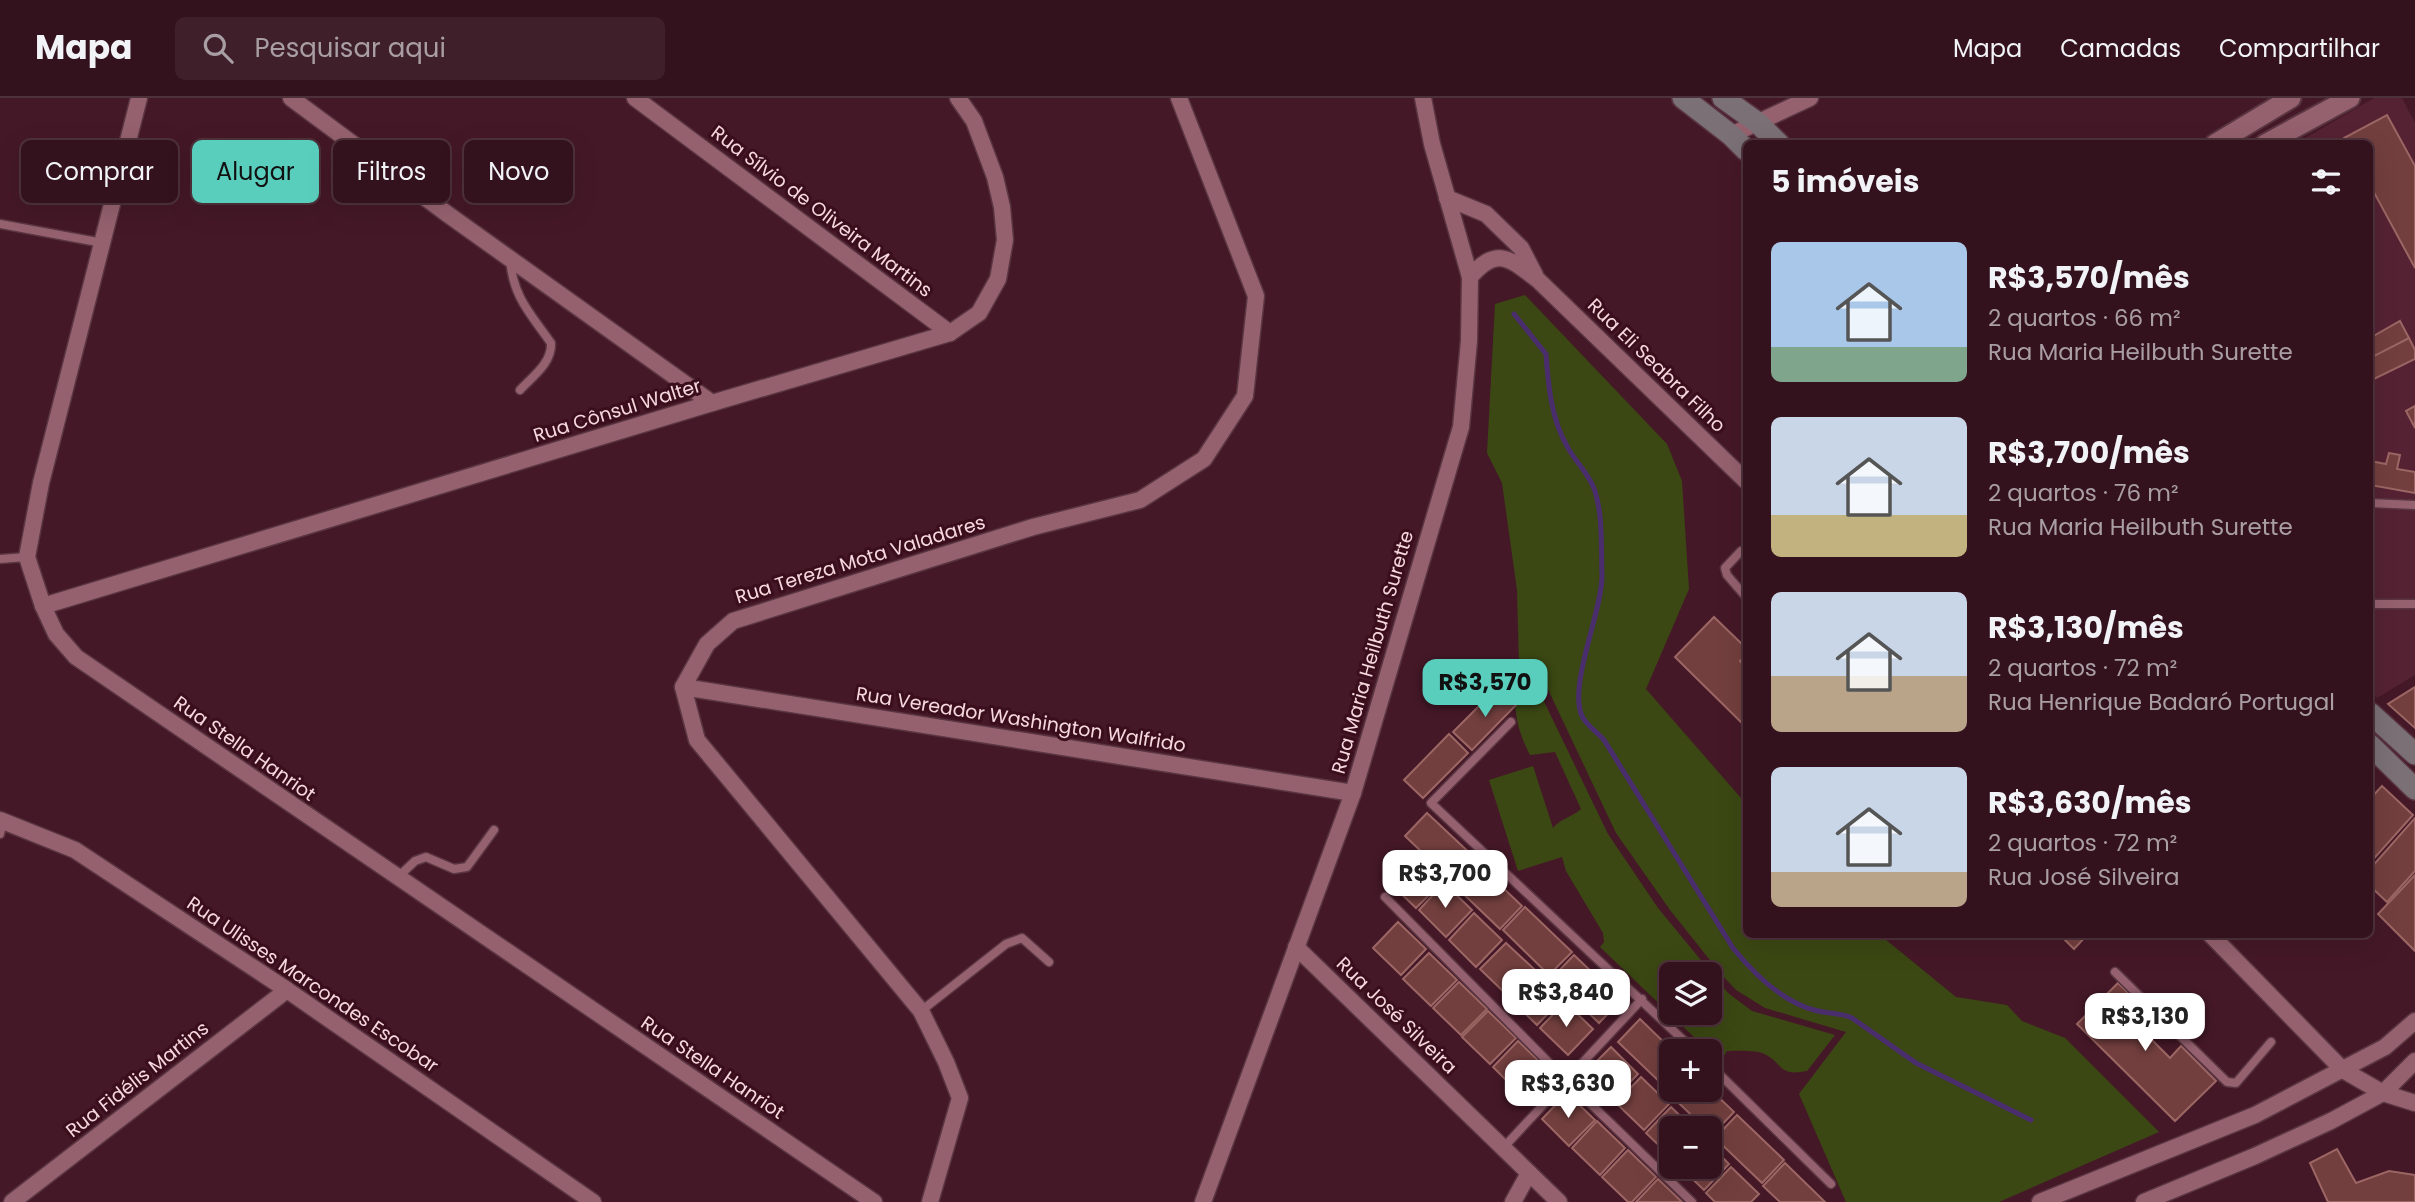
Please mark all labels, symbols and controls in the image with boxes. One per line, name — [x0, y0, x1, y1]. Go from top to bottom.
search box — [175, 17, 665, 80]
text: Mapa — [35, 24, 133, 71]
icon: search — [199, 29, 237, 67]
text: Pesquisar aqui — [255, 30, 446, 66]
text: Mapa — [1953, 32, 2022, 65]
text: Camadas — [2060, 32, 2181, 65]
text: Compartilhar — [2219, 32, 2380, 65]
street label: Rua Sílvio de Oliveira Martins — [705, 119, 938, 304]
chip: Comprar — [21, 140, 178, 203]
chip: Alugar — [192, 140, 319, 203]
chip: Filtros — [333, 140, 450, 203]
chip: Novo — [464, 140, 573, 203]
text: 5 imóveis — [1771, 160, 1919, 203]
icon: filters — [2307, 163, 2345, 201]
text: R$3,570/mês — [1988, 256, 2190, 299]
icon: home — [1827, 270, 1911, 354]
street label: Rua Eli Seabra Filho — [1582, 292, 1732, 439]
text: 2 quartos · 66 m² — [1988, 302, 2181, 334]
text: Rua Maria Heilbuth Surette — [1988, 336, 2293, 368]
street label: Rua Cônsul Walter — [530, 372, 704, 449]
text: R$3,700/mês — [1988, 431, 2190, 474]
icon: home — [1827, 445, 1911, 529]
text: 2 quartos · 76 m² — [1988, 477, 2179, 509]
street label: Rua Tereza Mota Valadares — [732, 509, 988, 610]
text: Rua Maria Heilbuth Surette — [1988, 511, 2293, 543]
street label: Rua Maria Heilbuth Surette — [1325, 527, 1420, 777]
text: R$3,130/mês — [1988, 606, 2184, 649]
icon: home — [1827, 620, 1911, 704]
text: 2 quartos · 72 m² — [1988, 652, 2177, 684]
pin: R$3,570 — [1420, 660, 1550, 719]
text: R$3,570 — [1439, 666, 1531, 698]
street label: Rua Vereador Washington Walfrido — [854, 680, 1188, 759]
text: Rua Henrique Badaró Portugal — [1988, 686, 2335, 718]
street label: Rua Stella Hanriot — [168, 689, 321, 808]
text: R$3,630/mês — [1988, 781, 2191, 824]
icon: home — [1827, 795, 1911, 879]
text: 2 quartos · 72 m² — [1988, 827, 2177, 859]
pin: R$3,700 — [1380, 850, 1510, 910]
text: R$3,700 — [1399, 857, 1491, 889]
text: Rua José Silveira — [1988, 861, 2179, 893]
street label: Rua Ulisses Marcondes Escobar — [182, 890, 444, 1079]
street label: Rua José Silveira — [1330, 951, 1463, 1080]
map controls — [1659, 962, 1722, 1179]
button: layers — [1659, 962, 1722, 1025]
pin: R$3,840 — [1501, 970, 1631, 1029]
text: R$3,840 — [1518, 976, 1614, 1008]
pin: R$3,130 — [2080, 993, 2210, 1053]
text: R$3,130 — [2101, 1000, 2189, 1032]
street label: Rua Stella Hanriot — [636, 1009, 790, 1126]
street label: Rua Fidélis Martins — [60, 1015, 214, 1144]
button: + — [1659, 1039, 1722, 1102]
pin: R$3,630 — [1503, 1060, 1633, 1120]
text: R$3,630 — [1521, 1067, 1615, 1099]
button: − — [1659, 1116, 1722, 1179]

